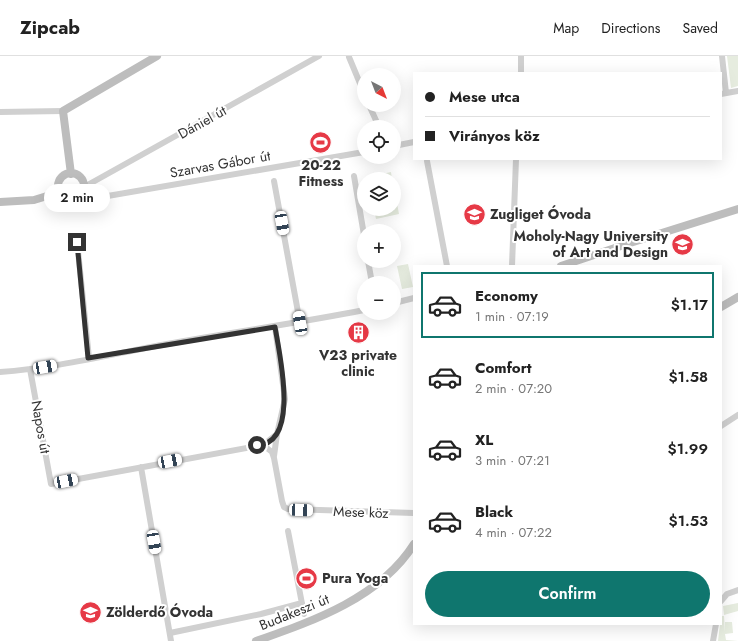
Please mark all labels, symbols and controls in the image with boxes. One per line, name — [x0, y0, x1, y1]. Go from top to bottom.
text: Zipcab — [20, 14, 80, 41]
text: Map — [553, 18, 579, 38]
text: Directions — [601, 18, 661, 38]
text: Saved — [683, 18, 718, 38]
north arrow — [357, 68, 401, 112]
map controls — [357, 68, 401, 320]
text: Mese utca — [449, 86, 520, 108]
street label: Dániel út — [174, 100, 230, 144]
button: locate — [357, 120, 401, 164]
text: Virányos köz — [449, 125, 540, 147]
sports icon: 20-22 Fitness — [308, 130, 334, 156]
street label: Szarvas Gábor út — [168, 145, 272, 183]
place label: 20-22 Fitness — [299, 155, 344, 191]
button: layers — [357, 172, 401, 216]
callout: 2 min — [44, 184, 110, 212]
text: 2 min — [60, 188, 94, 207]
school or university icon: Zugliget Óvoda — [462, 201, 488, 227]
place label: Zugliget Óvoda — [490, 204, 591, 224]
car — [274, 210, 290, 236]
button: + — [357, 224, 401, 268]
place label: Moholy-Nagy University of Art and Design — [513, 226, 669, 262]
school or university icon: Moholy-Nagy University of Art and Design — [670, 231, 696, 257]
route end — [68, 233, 86, 251]
button: − — [357, 276, 401, 320]
text: Economy — [475, 285, 538, 307]
icon: car — [427, 287, 463, 323]
text: $1.17 — [671, 294, 708, 316]
text: 1 min · 07:19 — [475, 307, 549, 326]
car — [292, 310, 308, 336]
building icon: V23 private clinic — [345, 320, 371, 346]
place label: V23 private clinic — [318, 345, 397, 381]
text: Comfort — [475, 357, 532, 379]
car — [32, 359, 58, 375]
icon: car — [427, 359, 463, 395]
text: $1.58 — [668, 366, 708, 388]
text: 2 min · 07:20 — [475, 379, 552, 398]
street label: Napos út — [26, 399, 56, 456]
text: XL — [475, 429, 493, 451]
icon: car — [427, 431, 463, 467]
route start — [248, 436, 266, 454]
text: $1.99 — [668, 438, 708, 460]
text: 3 min · 07:21 — [475, 451, 550, 470]
car — [157, 453, 183, 469]
car — [53, 473, 79, 489]
street label: Mese köz — [333, 501, 390, 523]
text: Black — [475, 501, 513, 523]
icon: car — [427, 503, 463, 539]
car — [289, 504, 313, 516]
text: $1.53 — [669, 510, 708, 532]
text: 4 min · 07:22 — [475, 523, 552, 542]
car — [146, 529, 162, 555]
sports icon: Pura Yoga — [294, 565, 320, 591]
place label: Pura Yoga — [322, 568, 388, 588]
button: Confirm — [425, 571, 710, 617]
street label: Budakeszi út — [256, 589, 332, 635]
school or university icon: Zölderdő Óvoda — [77, 599, 103, 625]
place label: Zölderdő Óvoda — [106, 602, 213, 622]

